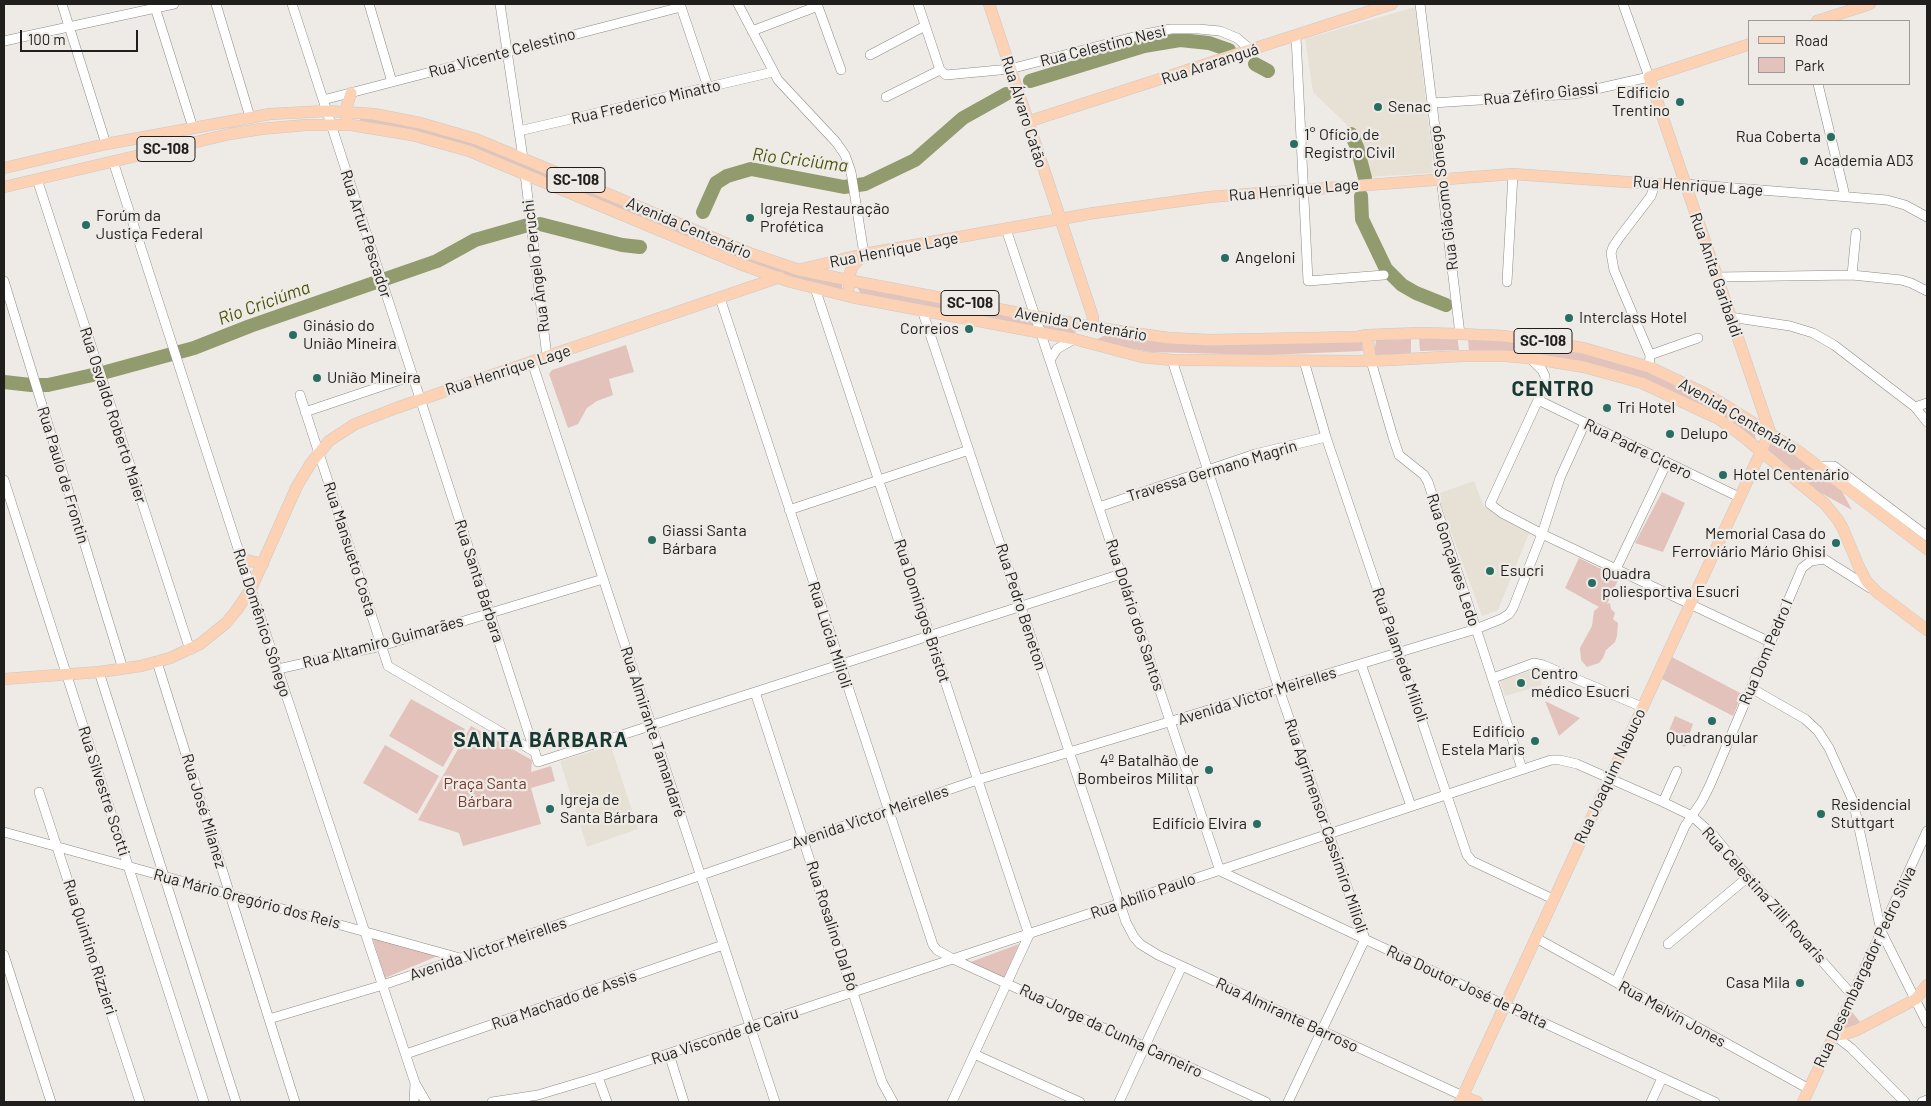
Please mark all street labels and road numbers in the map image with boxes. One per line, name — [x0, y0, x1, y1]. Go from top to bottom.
street label: Rua Celestino Nesi — [1038, 21, 1168, 71]
street label: Rua Vicente Celestino — [427, 24, 577, 82]
street label: Rua Araranguá — [1159, 39, 1261, 89]
street label: Rua Álvaro Catão — [997, 54, 1051, 170]
street label: Rua Frederico Minatto — [569, 75, 723, 129]
street label: Rua Zéfiro Giassi — [1482, 78, 1600, 110]
street label: Rua Giácomo Sônego — [1426, 124, 1462, 272]
road number: SC-108 — [137, 136, 195, 162]
street label: Rua Artur Pescador — [336, 167, 396, 301]
road number: SC-108 — [547, 168, 605, 192]
street label: Rua Henrique Lage — [1632, 172, 1764, 200]
street label: Rua Henrique Lage — [1228, 175, 1360, 205]
street label: Avenida Centenário — [623, 193, 755, 263]
street label: Rua Ângelo Peruchi — [518, 198, 554, 334]
street label: Rua Anita Garibaldi — [1686, 210, 1746, 340]
street label: Rua Henrique Lage — [828, 228, 960, 272]
road number: SC-108 — [941, 290, 999, 316]
street label: Avenida Centenário — [1013, 303, 1149, 345]
street label: Rua Osvaldo Roberto Maier — [75, 325, 151, 505]
road number: SC-108 — [1514, 328, 1572, 354]
street label: Rua Henrique Lage — [443, 341, 573, 399]
street label: Avenida Centenário — [1675, 374, 1801, 458]
street label: Rua Paulo de Frontin — [33, 404, 93, 546]
street label: Rua Padre Cícero — [1581, 415, 1695, 483]
street label: Travessa Germano Magrin — [1125, 436, 1299, 506]
street label: Rua Mansueto Costa — [319, 479, 381, 619]
street label: Rua Gonçalves Ledo — [1422, 491, 1484, 629]
street label: Rua Santa Bárbara — [450, 517, 508, 645]
street label: Rua Domingos Bristot — [890, 537, 954, 685]
street label: Rua Dolário dos Santos — [1101, 537, 1169, 693]
street label: Rua Pedro Beneton — [991, 541, 1051, 673]
street label: Rua Domênico Sônego — [229, 546, 295, 700]
street label: Rua Lúcia Milioli — [804, 579, 856, 691]
street label: Rua Palamede Milioli — [1368, 585, 1432, 725]
street label: Rua Dom Pedro I — [1735, 596, 1797, 708]
street label: Rua Altamiro Guimarães — [300, 611, 466, 673]
street label: Rua Almirante Tamandaré — [616, 644, 690, 820]
street label: Avenida Victor Meirelles — [1175, 663, 1339, 729]
street label: Rua Joaquim Nabuco — [1570, 705, 1650, 847]
street label: Rua Agrimensor Cassimiro Milioli — [1280, 716, 1372, 936]
street label: Rua Silvestre Scotti — [74, 724, 134, 858]
street label: Rua José Milanez — [177, 751, 231, 871]
street label: Avenida Victor Meirelles — [789, 781, 951, 853]
street label: Rua Celestina Zilli Rovaris — [1698, 823, 1830, 967]
street label: Rua Rosalino Dal Bó — [802, 858, 862, 994]
street label: Rua Desembargador Pedro Silva — [1810, 863, 1920, 1071]
street label: Rua Mário Gregório dos Reis — [151, 865, 343, 933]
street label: Rua Abílio Paulo — [1088, 869, 1198, 923]
street label: Rua Quintino Rizzieri — [59, 877, 121, 1017]
street label: Avenida Victor Meirelles — [407, 913, 569, 985]
street label: Rua Doutor José de Patta — [1383, 941, 1551, 1033]
street label: Rua Machado de Assis — [489, 966, 639, 1034]
street label: Rua Almirante Barroso — [1213, 974, 1361, 1056]
street label: Rua Melvin Jones — [1615, 977, 1729, 1051]
street label: Rua Jorge da Cunha Carneiro — [1016, 980, 1206, 1082]
street label: Rua Visconde de Cairu — [649, 1003, 801, 1069]

